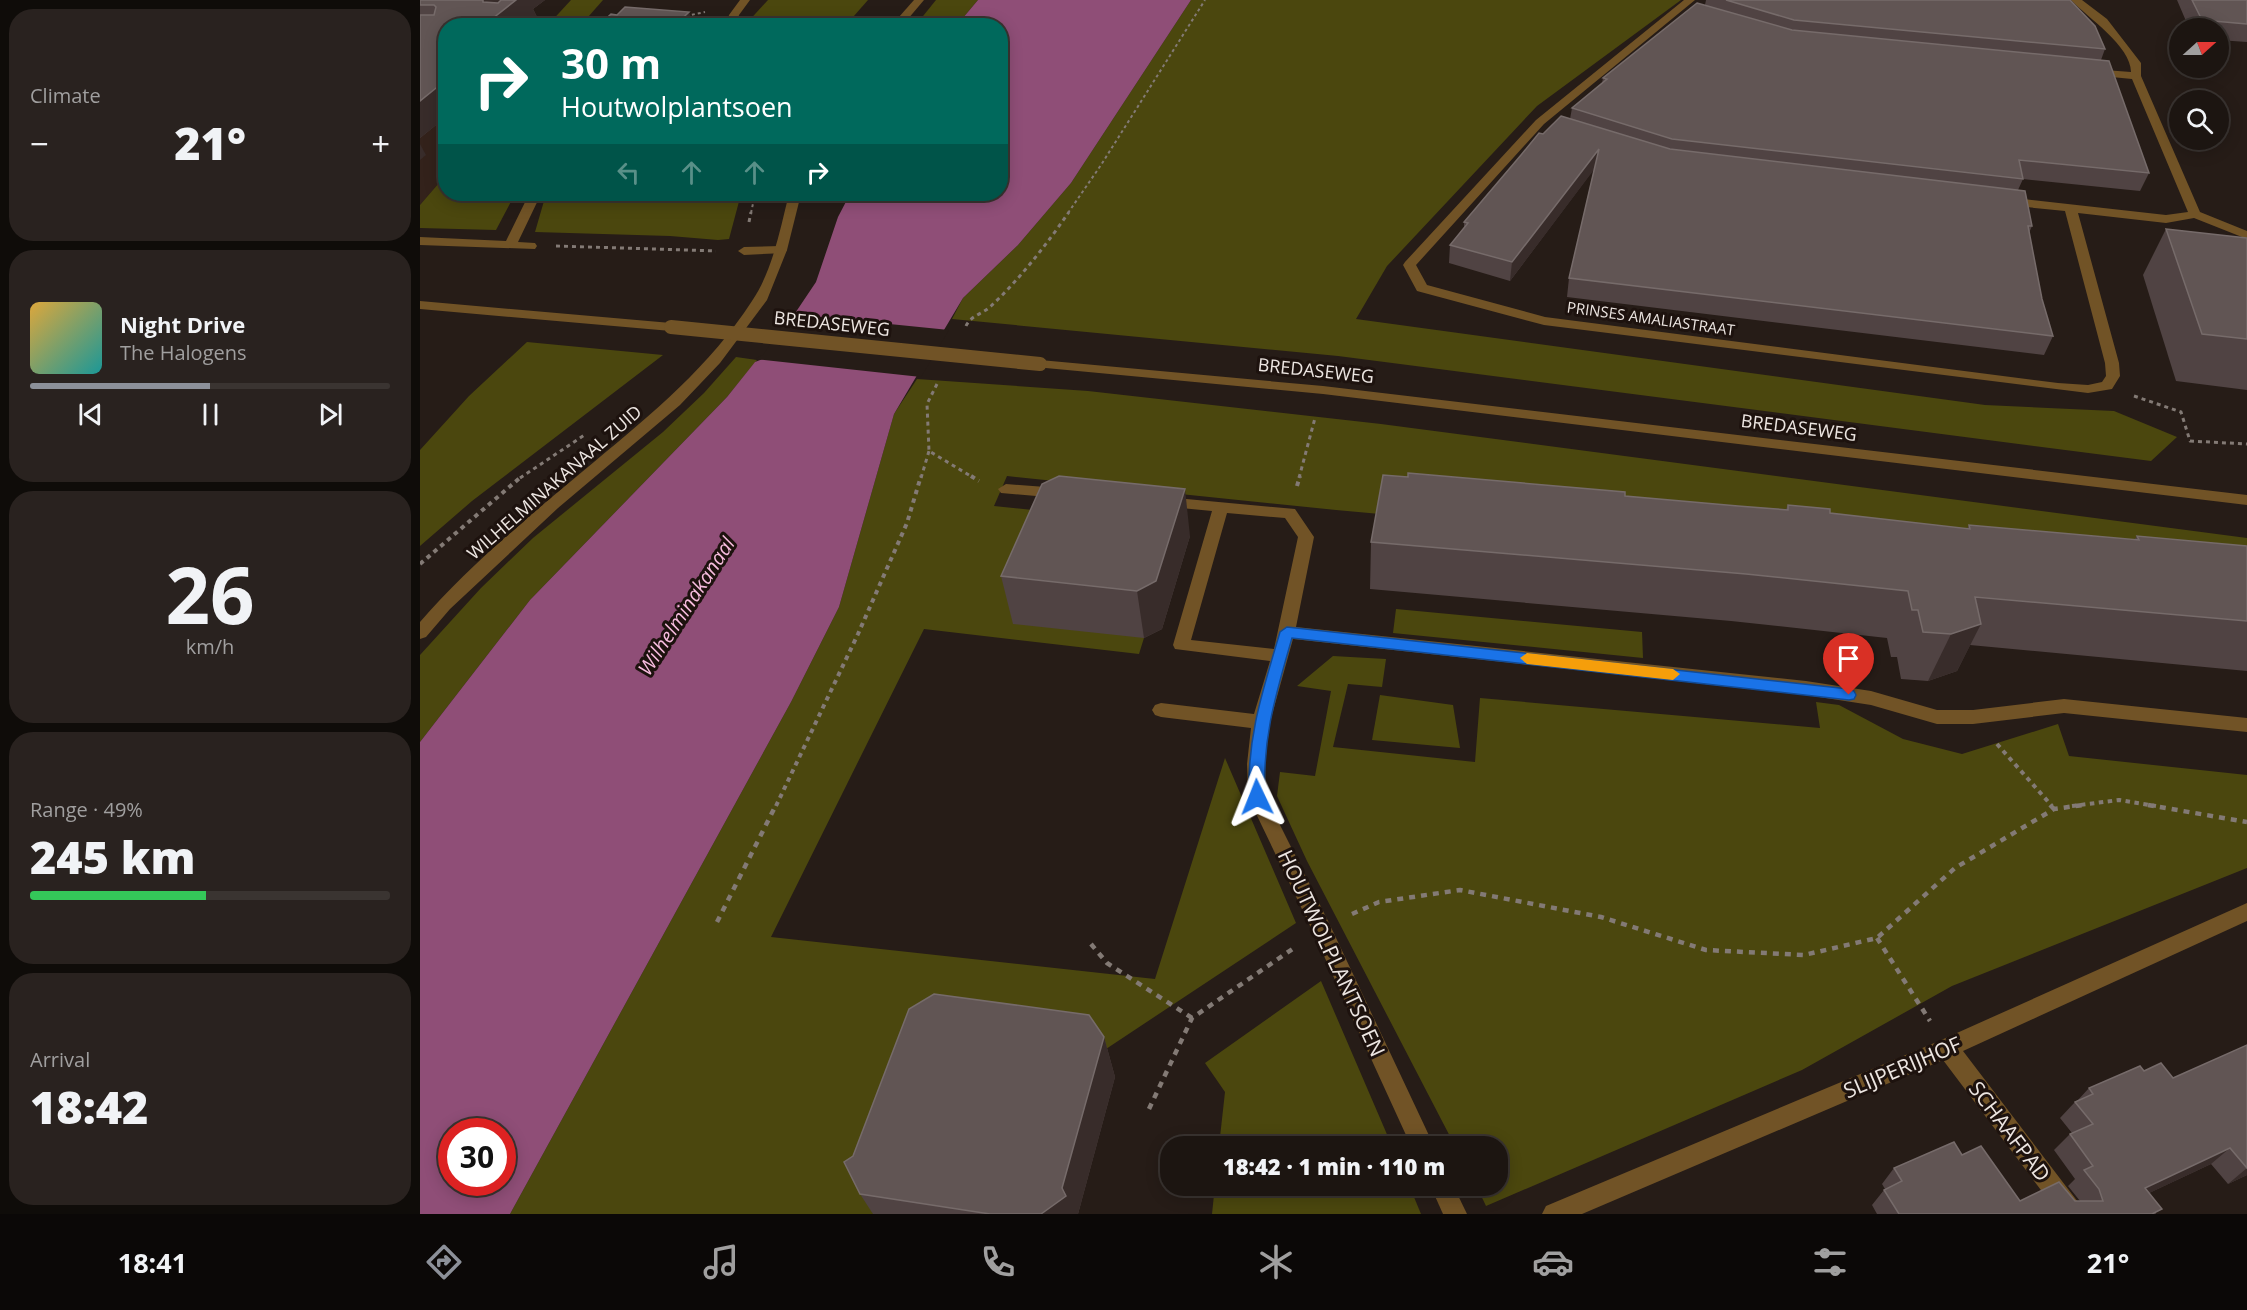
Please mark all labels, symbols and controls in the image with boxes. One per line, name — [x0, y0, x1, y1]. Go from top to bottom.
north arrow — [2169, 18, 2229, 78]
map controls — [2169, 18, 2229, 150]
text: 30 m — [561, 34, 661, 91]
icon: right — [462, 42, 540, 120]
text: Climate — [30, 82, 101, 109]
text: Houtwolplantsoen — [561, 88, 793, 125]
button: search — [2169, 90, 2229, 150]
text: 21° — [174, 112, 246, 173]
text: − — [30, 121, 49, 166]
text: + — [371, 121, 390, 166]
icon: left — [612, 156, 645, 189]
icon: ahead — [675, 156, 708, 189]
icon: ahead — [738, 156, 771, 189]
icon: right — [801, 156, 834, 189]
street label: PRINSES AMALIASTRAAT — [1566, 296, 1737, 340]
street label: BREDASEWEG — [773, 305, 891, 341]
text: Night Drive — [120, 309, 245, 339]
text: The Halogens — [120, 339, 247, 366]
street label: BREDASEWEG — [1257, 352, 1375, 388]
icon: previous — [74, 398, 107, 431]
icon: pause — [194, 398, 227, 431]
icon: next — [314, 398, 347, 431]
street label: WILHELMINAKANAAL ZUID — [462, 399, 646, 565]
street label: BREDASEWEG — [1740, 408, 1858, 446]
water label: Wilhelminakanaal — [631, 531, 741, 680]
text: 26 — [165, 541, 255, 647]
text: km/h — [186, 633, 234, 660]
pin — [1823, 633, 1874, 695]
icon: arrive — [1832, 642, 1865, 675]
position arrow — [1225, 765, 1289, 829]
text: Range · 49% — [30, 796, 143, 823]
text: 245 km — [30, 826, 195, 887]
street label: HOUTWOLPLANTSOEN — [1272, 845, 1392, 1061]
street label: SLIJPERIJHOF — [1839, 1030, 1965, 1104]
text: Arrival — [30, 1046, 90, 1073]
street label: SCHAAFPAD — [1963, 1075, 2057, 1187]
text: 18:42 — [30, 1076, 148, 1137]
speed limit sign: 30 — [438, 1118, 516, 1196]
text: 18:42 · 1 min · 110 m — [1223, 1151, 1445, 1181]
icon: directions — [423, 1241, 465, 1283]
icon: music — [700, 1241, 742, 1283]
icon: phone — [977, 1241, 1019, 1283]
icon: climate — [1255, 1241, 1297, 1283]
icon: car — [1532, 1241, 1574, 1283]
icon: filters — [1809, 1241, 1851, 1283]
text: 18:41 — [118, 1244, 187, 1281]
text: 21° — [2087, 1244, 2129, 1281]

